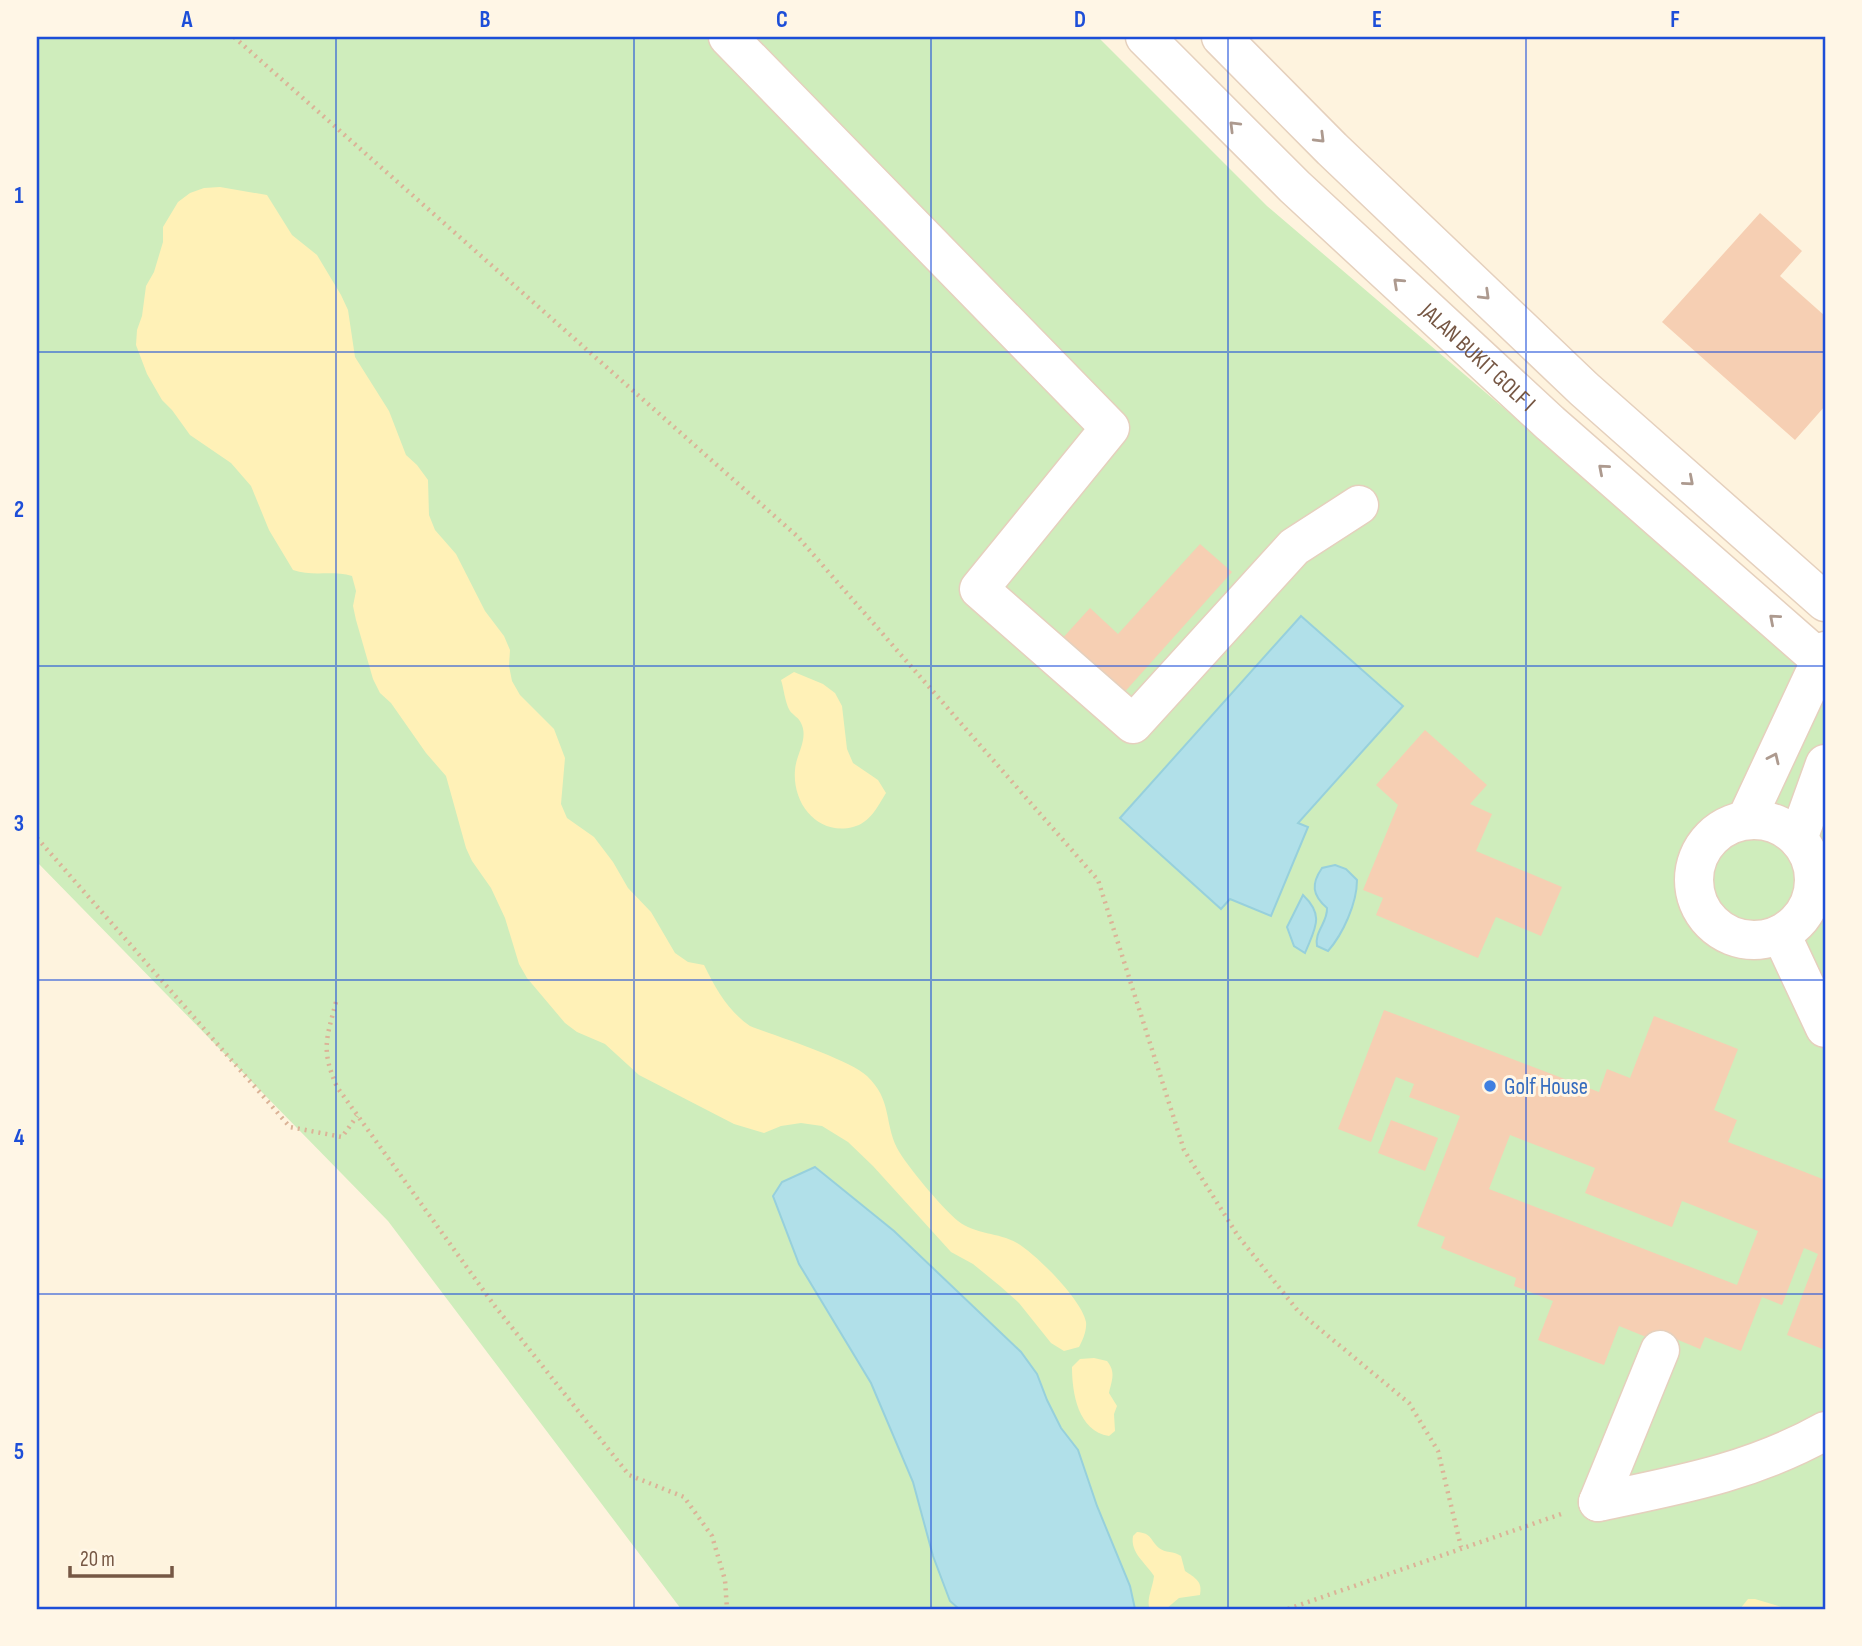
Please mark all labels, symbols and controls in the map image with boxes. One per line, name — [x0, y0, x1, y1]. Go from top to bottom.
text: A — [181, 6, 194, 34]
text: B — [480, 6, 491, 34]
text: C — [776, 6, 788, 34]
text: D — [1074, 6, 1086, 34]
text: E — [1372, 6, 1382, 34]
text: F — [1670, 6, 1680, 34]
one-way arrow — [1229, 121, 1242, 134]
one-way arrow — [1312, 129, 1325, 142]
text: 1 — [14, 182, 24, 210]
one-way arrow — [1393, 279, 1406, 291]
one-way arrow — [1477, 286, 1490, 299]
street label: JALAN BUKIT GOLF I — [1414, 297, 1541, 418]
one-way arrow — [1598, 465, 1611, 477]
one-way arrow — [1681, 473, 1694, 485]
text: 2 — [14, 496, 24, 524]
one-way arrow — [1769, 615, 1782, 627]
one-way arrow — [1766, 753, 1780, 765]
text: 3 — [14, 810, 24, 838]
place label: Golf House — [1504, 1073, 1588, 1101]
marker: Golf House — [1482, 1078, 1498, 1094]
text: 4 — [14, 1124, 25, 1152]
text: 5 — [14, 1438, 24, 1466]
scale bar — [70, 1534, 172, 1578]
text: 20 m — [80, 1547, 115, 1572]

